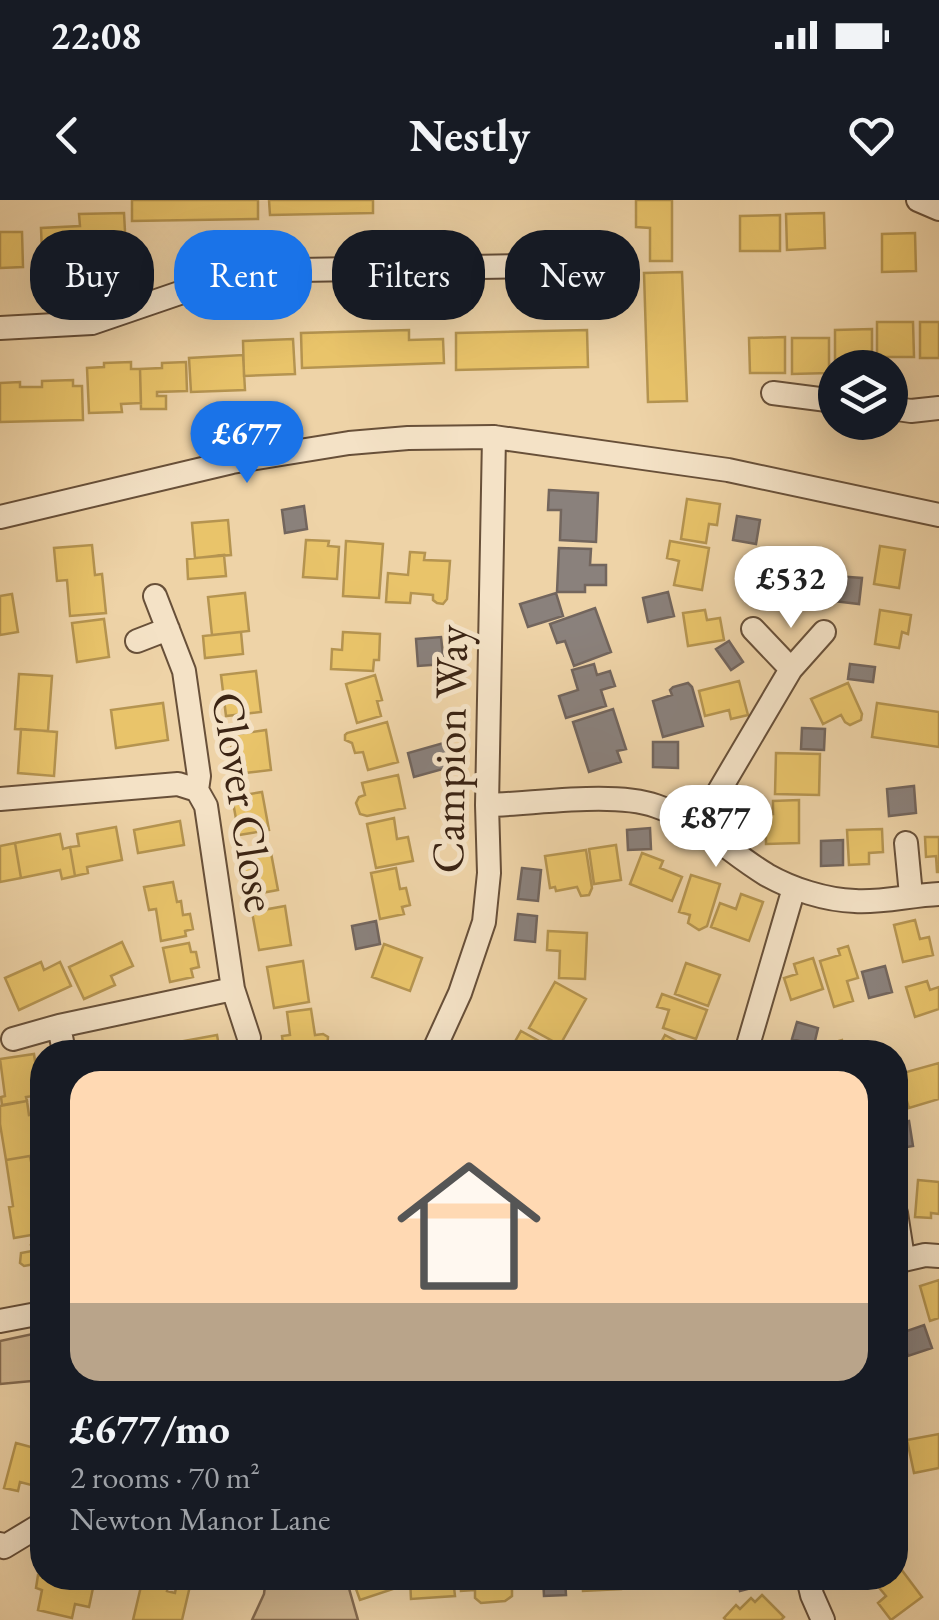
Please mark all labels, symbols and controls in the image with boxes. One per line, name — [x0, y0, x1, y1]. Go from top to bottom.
text: 22:08 — [50, 11, 141, 60]
text: Nestly — [409, 106, 530, 164]
icon: back — [40, 108, 95, 163]
icon: heart — [844, 108, 899, 163]
chip: Buy — [30, 230, 154, 320]
chip: Rent — [174, 230, 312, 320]
chip: Filters — [332, 230, 485, 320]
chip: New — [505, 230, 640, 320]
map controls — [818, 350, 908, 440]
button: layers — [818, 350, 908, 440]
pin: £677 — [188, 401, 306, 486]
text: £677 — [213, 412, 281, 454]
pin: £532 — [732, 546, 850, 631]
text: £532 — [757, 557, 825, 599]
street label: Campion Way — [418, 624, 480, 874]
street label: Clover Close — [199, 688, 291, 916]
pin: £877 — [657, 785, 775, 870]
text: £877 — [682, 796, 750, 838]
icon: home — [379, 1136, 559, 1316]
text: £677/mo — [70, 1401, 230, 1456]
text: 2 rooms · 70 m² — [70, 1456, 260, 1498]
text: Newton Manor Lane — [70, 1498, 331, 1540]

